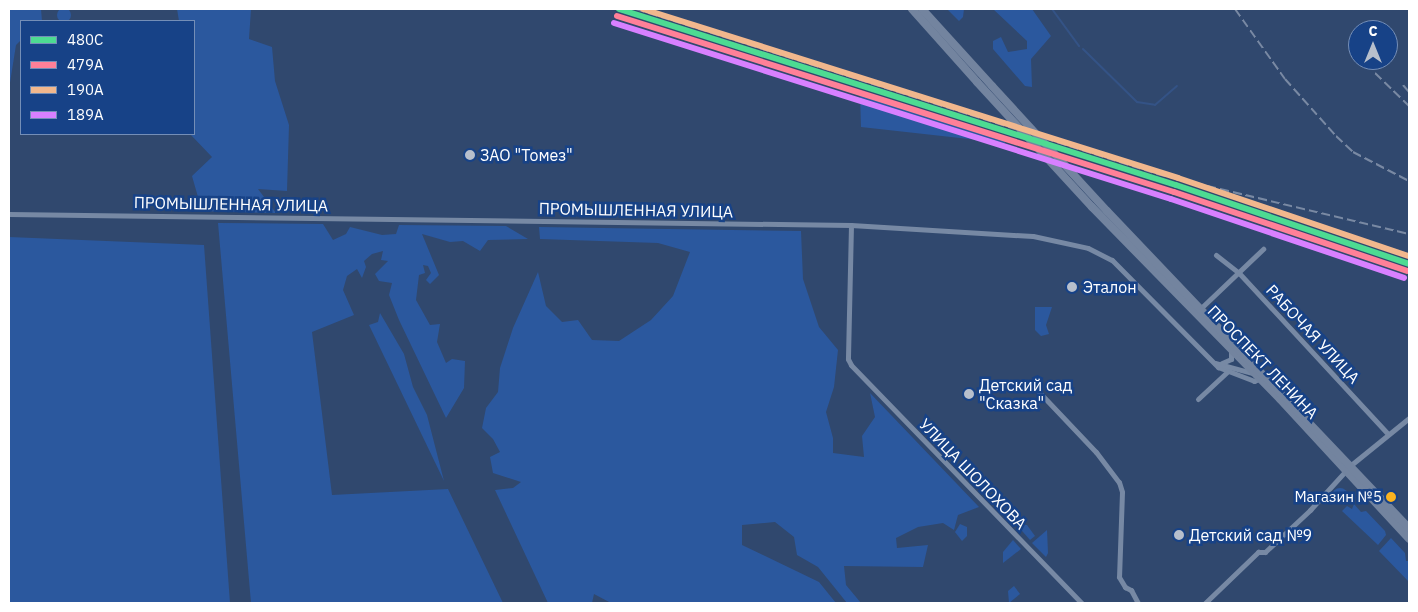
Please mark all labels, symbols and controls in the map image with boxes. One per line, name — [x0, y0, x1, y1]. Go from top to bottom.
legend — [20, 20, 195, 135]
north arrow — [1348, 20, 1398, 70]
text: С — [1368, 22, 1378, 40]
text: 480С — [67, 30, 103, 49]
text: 479А — [67, 55, 104, 74]
text: 190А — [67, 80, 104, 99]
text: 189А — [67, 105, 104, 124]
place label: ЗАО "Томез" — [480, 145, 573, 165]
marker: ЗАО "Томез" — [464, 149, 476, 161]
street label: ПРОМЫШЛЕННАЯ УЛИЦА — [134, 193, 328, 215]
street label: ПРОМЫШЛЕННАЯ УЛИЦА — [539, 199, 733, 221]
place label: Эталон — [1083, 277, 1137, 297]
marker: Эталон — [1065, 280, 1079, 294]
street label: РАБОЧАЯ УЛИЦА — [1262, 281, 1364, 387]
street label: ПРОСПЕКТ ЛЕНИНА — [1204, 301, 1322, 423]
place label: Детский сад "Сказка" — [979, 375, 1072, 413]
marker: Детский сад "Сказка" — [963, 388, 975, 400]
street label: УЛИЦА ШОЛОХОВА — [915, 415, 1031, 533]
place label: Магазин №5 — [1294, 488, 1382, 506]
marker: Магазин №5 — [1386, 492, 1396, 502]
place label: Детский сад №9 — [1189, 525, 1312, 545]
marker: Детский сад №9 — [1173, 529, 1185, 541]

